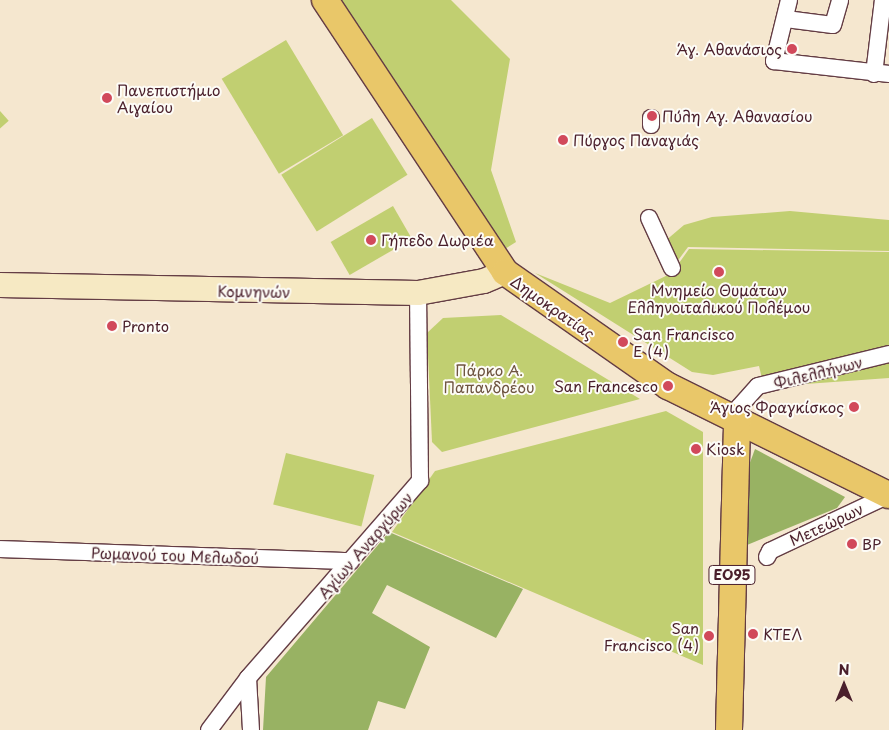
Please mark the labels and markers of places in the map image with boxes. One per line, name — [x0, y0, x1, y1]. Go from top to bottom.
place label: Άγ. Αθανάσιος — [676, 40, 782, 58]
marker: Άγ. Αθανάσιος — [786, 43, 798, 55]
place label: Πανεπιστήμιο Αιγαίου — [117, 80, 221, 115]
marker: Πανεπιστήμιο Αιγαίου — [101, 92, 113, 104]
place label: Πύλη Αγ. Αθανασίου — [662, 107, 812, 125]
marker: Πύλη Αγ. Αθανασίου — [646, 110, 658, 122]
place label: Πύργος Παναγιάς — [573, 131, 699, 149]
marker: Πύργος Παναγιάς — [557, 134, 569, 146]
place label: Γήπεδο Δωριέα — [381, 231, 494, 249]
marker: Γήπεδο Δωριέα — [365, 234, 377, 246]
marker: Μνημείο Θυμάτων Ελληνοιταλικού Πολέμου — [713, 266, 725, 278]
place label: Μνημείο Θυμάτων Ελληνοιταλικού Πολέμου — [627, 280, 811, 315]
place label: Pronto — [122, 317, 169, 335]
marker: Pronto — [106, 320, 118, 332]
place label: San Francisco E (4) — [633, 324, 734, 359]
marker: San Francisco E (4) — [617, 336, 629, 348]
place label: San Francesco — [555, 377, 658, 395]
marker: San Francesco — [662, 380, 674, 392]
place label: Άγιος Φραγκίσκος — [710, 398, 844, 416]
marker: Άγιος Φραγκίσκος — [848, 401, 860, 413]
place label: Kiosk — [706, 440, 745, 458]
marker: Kiosk — [690, 443, 702, 455]
place label: BP — [862, 535, 881, 553]
marker: BP — [846, 538, 858, 550]
place label: San Francisco (4) — [604, 618, 699, 653]
place label: ΚΤΕΛ — [763, 625, 802, 643]
marker: ΚΤΕΛ — [747, 628, 759, 640]
marker: San Francisco (4) — [703, 630, 715, 642]

